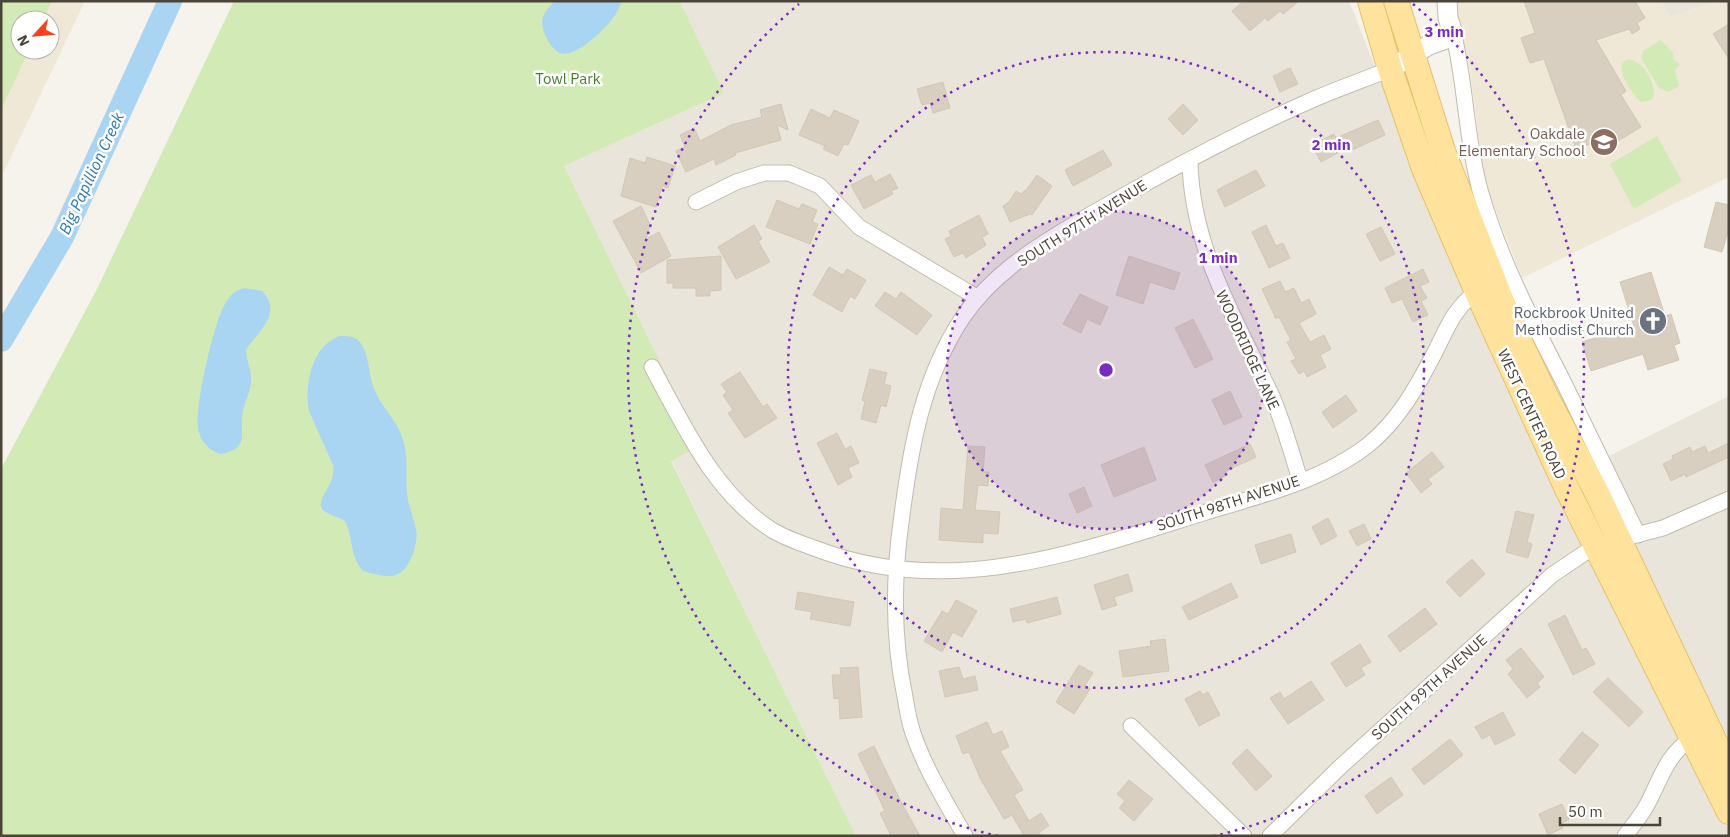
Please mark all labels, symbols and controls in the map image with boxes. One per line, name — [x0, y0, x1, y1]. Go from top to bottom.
north arrow — [10, 10, 60, 60]
text: 3 min — [1424, 22, 1464, 41]
text: N — [13, 32, 34, 49]
park label: Towl Park — [535, 69, 601, 88]
water label: Big Papillion Creek — [54, 108, 128, 237]
place label: Oakdale Elementary School — [1458, 124, 1585, 160]
school or university icon: Oakdale Elementary School — [1589, 127, 1619, 157]
text: 2 min — [1311, 135, 1351, 154]
street label: SOUTH 97TH AVENUE — [1014, 175, 1150, 271]
text: 1 min — [1198, 248, 1238, 267]
street label: WOODRIDGE LANE — [1212, 287, 1284, 413]
place label: Rockbrook United Methodist Church — [1514, 303, 1634, 339]
church icon: Rockbrook United Methodist Church — [1638, 306, 1668, 336]
street label: WEST CENTER ROAD — [1494, 346, 1570, 482]
centre of rings — [1097, 361, 1115, 379]
street label: SOUTH 98TH AVENUE — [1154, 471, 1302, 535]
street label: SOUTH 99TH AVENUE — [1367, 630, 1491, 744]
scale bar — [1560, 794, 1660, 826]
text: 50 m — [1568, 802, 1603, 821]

